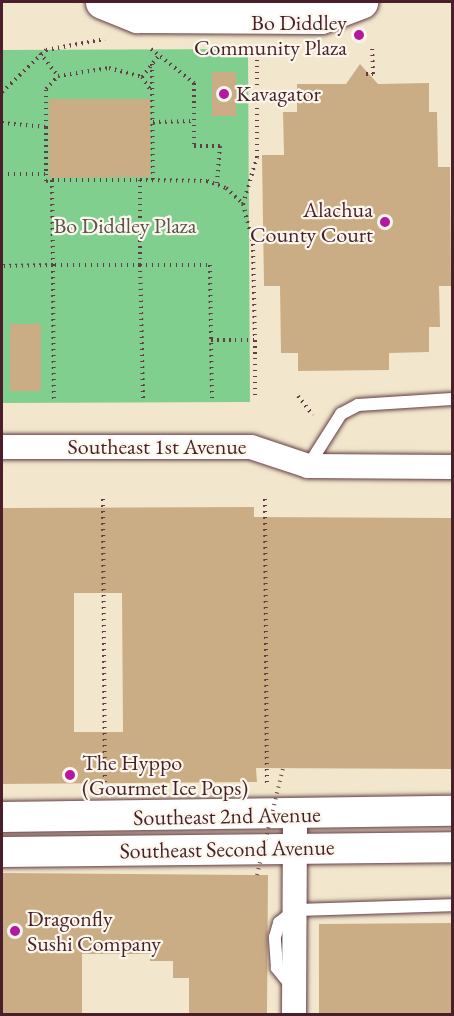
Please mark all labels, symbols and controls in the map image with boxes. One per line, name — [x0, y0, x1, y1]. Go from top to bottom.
place label: Bo Diddley Community Plaza — [194, 9, 347, 60]
marker: Bo Diddley Community Plaza — [352, 28, 366, 42]
place label: Kavagator — [236, 81, 321, 107]
marker: Kavagator — [217, 87, 231, 101]
place label: Alachua County Court — [250, 196, 373, 248]
park label: Bo Diddley Plaza — [53, 213, 197, 239]
marker: Alachua County Court — [378, 215, 392, 229]
street label: Southeast 1st Avenue — [68, 434, 246, 460]
place label: The Hyppo (Gourmet Ice Pops) — [82, 749, 248, 800]
marker: The Hyppo (Gourmet Ice Pops) — [63, 768, 77, 782]
street label: Southeast 2nd Avenue — [133, 801, 321, 831]
street label: Southeast Second Avenue — [119, 834, 335, 864]
place label: Dragonfly Sushi Company — [27, 905, 161, 956]
marker: Dragonfly Sushi Company — [8, 924, 22, 938]

